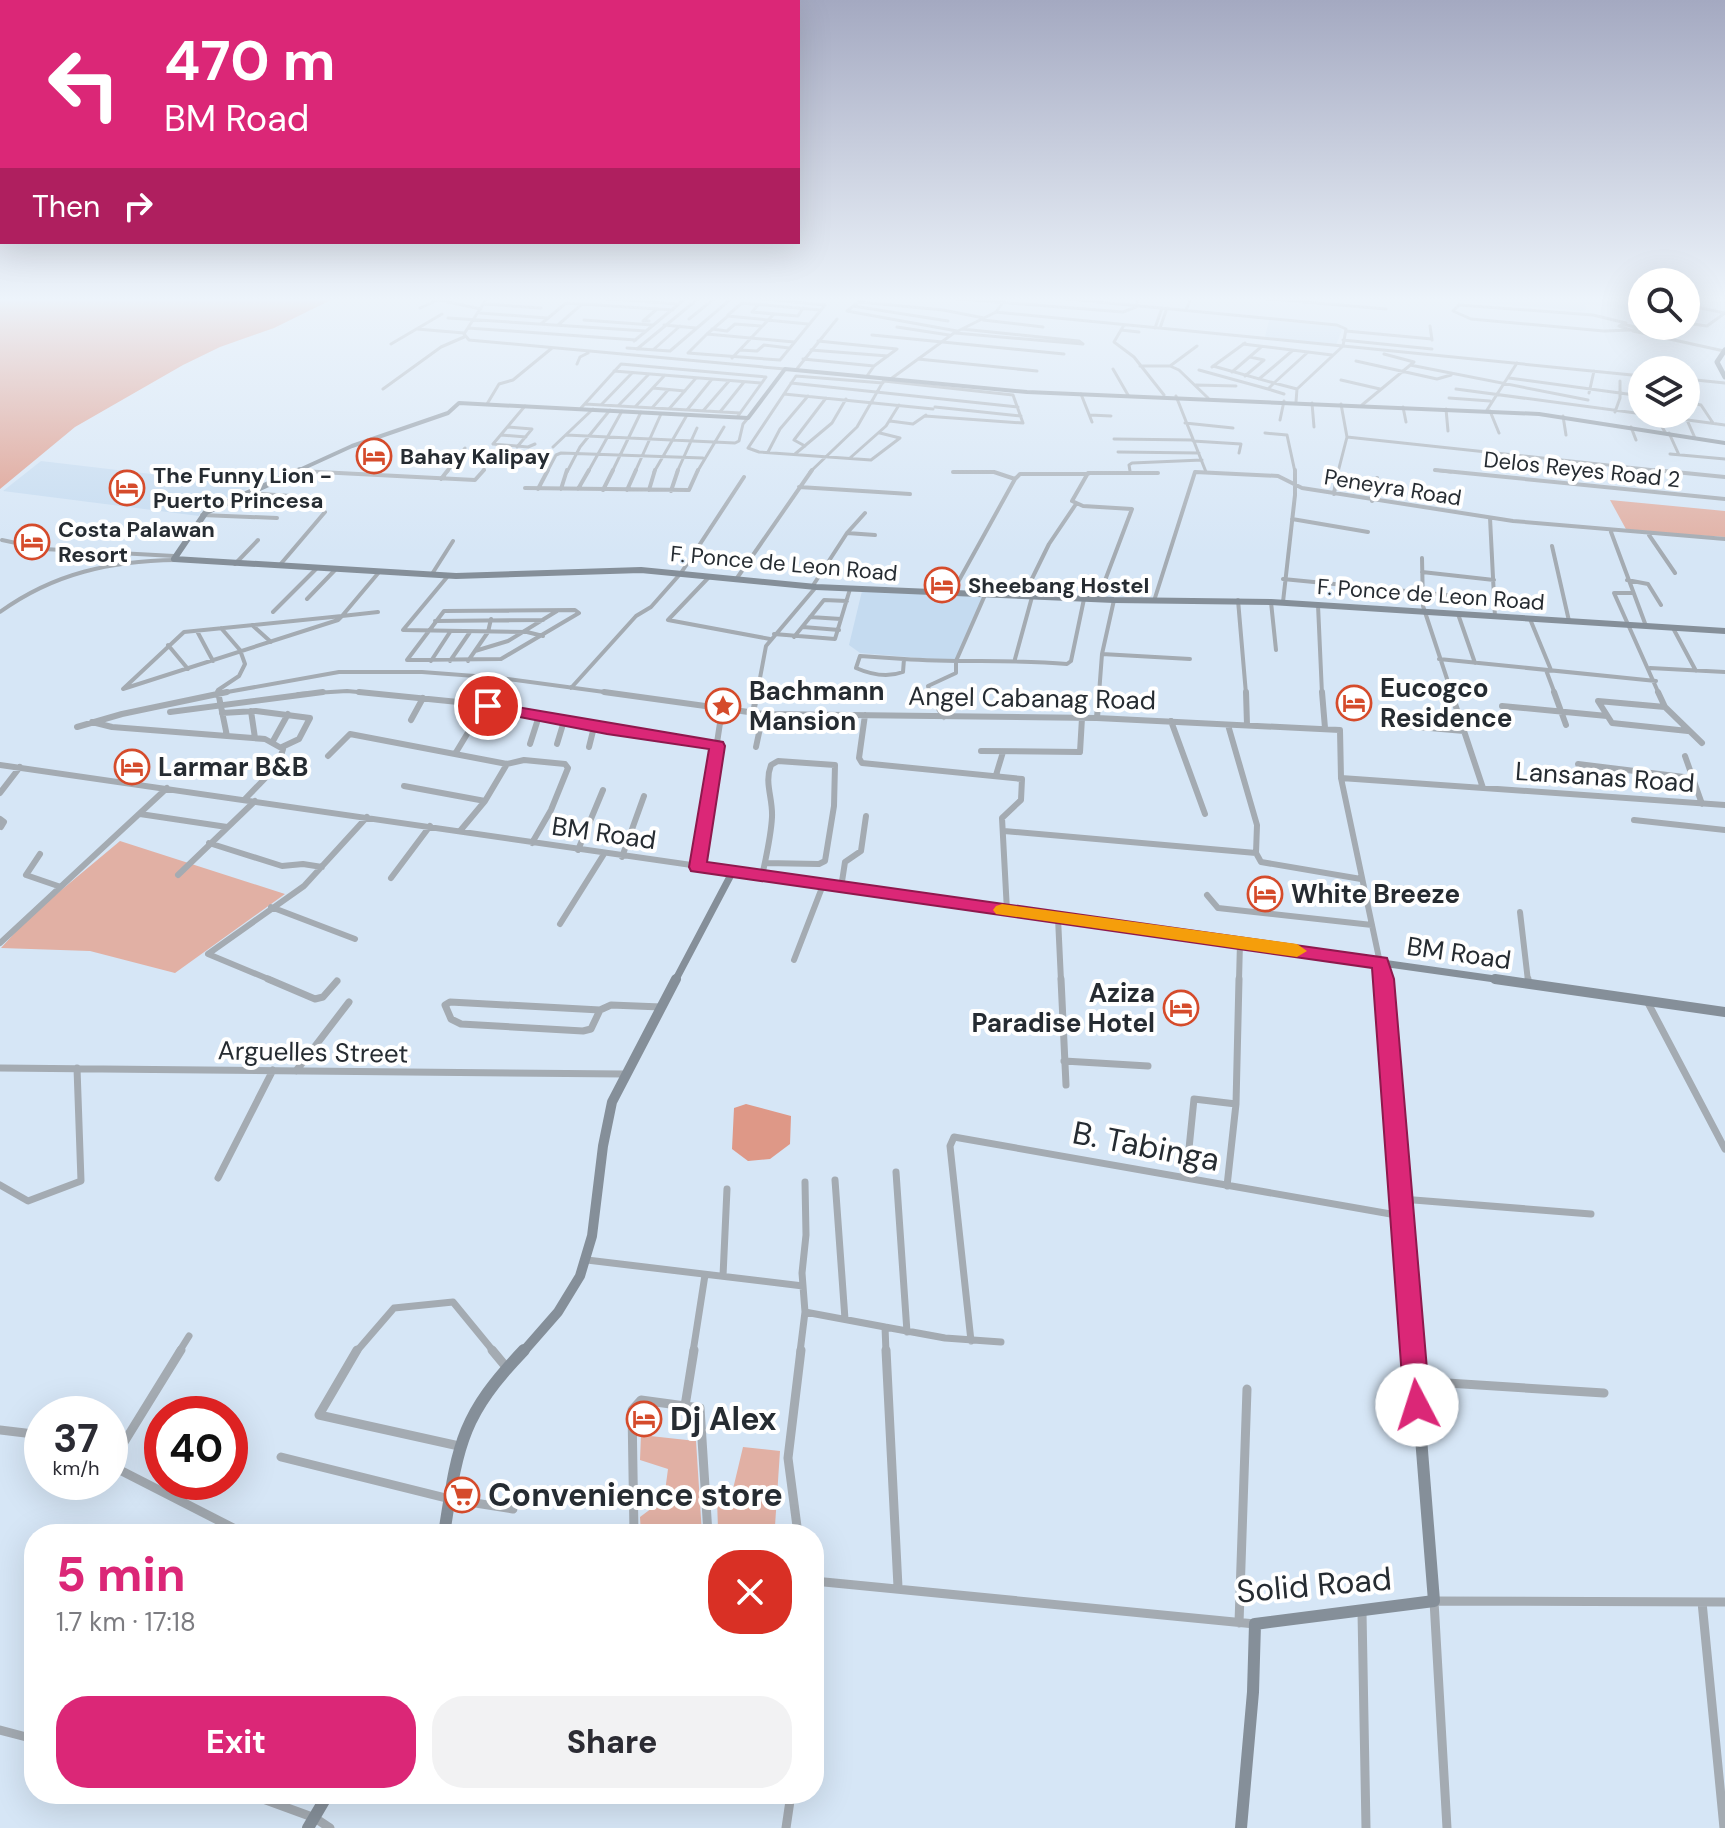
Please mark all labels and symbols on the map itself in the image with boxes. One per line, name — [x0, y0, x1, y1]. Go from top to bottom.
hotel icon: Bahay Kalipay — [355, 437, 393, 475]
place label: Bahay Kalipay — [400, 442, 550, 471]
street label: Delos Reyes Road 2 — [1482, 445, 1682, 494]
place label: The Funny Lion - Puerto Princesa — [153, 461, 332, 515]
street label: Peneyra Road — [1322, 462, 1464, 513]
hotel icon: The Funny Lion - Puerto Princesa — [108, 469, 146, 507]
place label: Costa Palawan Resort — [58, 515, 215, 569]
hotel icon: Costa Palawan Resort — [13, 523, 51, 561]
street label: F. Ponce de Leon Road — [669, 539, 899, 588]
hotel icon: Sheebang Hostel — [923, 566, 961, 604]
place label: Sheebang Hostel — [968, 571, 1149, 600]
street label: F. Ponce de Leon Road — [1316, 572, 1546, 617]
place label: Eucogco Residence — [1380, 671, 1512, 735]
pin — [454, 672, 522, 740]
place label: Bachmann Mansion — [749, 674, 884, 738]
street label: Angel Cabanag Road — [908, 679, 1156, 717]
hotel icon: Eucogco Residence — [1335, 684, 1373, 722]
place icon: Bachmann Mansion — [704, 687, 742, 725]
hotel icon: Larmar B&B — [113, 748, 151, 786]
place label: Larmar B&B — [158, 750, 308, 784]
street label: Lansanas Road — [1514, 754, 1696, 800]
street label: BM Road — [550, 809, 658, 857]
hotel icon: White Breeze — [1246, 875, 1284, 913]
place label: White Breeze — [1291, 877, 1460, 911]
street label: BM Road — [1405, 929, 1513, 977]
place label: Aziza Paradise Hotel — [972, 976, 1155, 1040]
hotel icon: Aziza Paradise Hotel — [1162, 989, 1200, 1027]
street label: Arguelles Street — [217, 1033, 409, 1071]
street label: B. Tabinga — [1069, 1111, 1223, 1181]
position arrow — [1375, 1363, 1459, 1447]
speed limit sign: 40 — [144, 1396, 248, 1500]
place label: Dj Alex — [670, 1398, 777, 1440]
hotel icon: Dj Alex — [625, 1400, 663, 1438]
place label: Convenience store — [488, 1474, 783, 1516]
supermarket icon: Convenience store — [443, 1476, 481, 1514]
street label: Solid Road — [1235, 1557, 1393, 1613]

